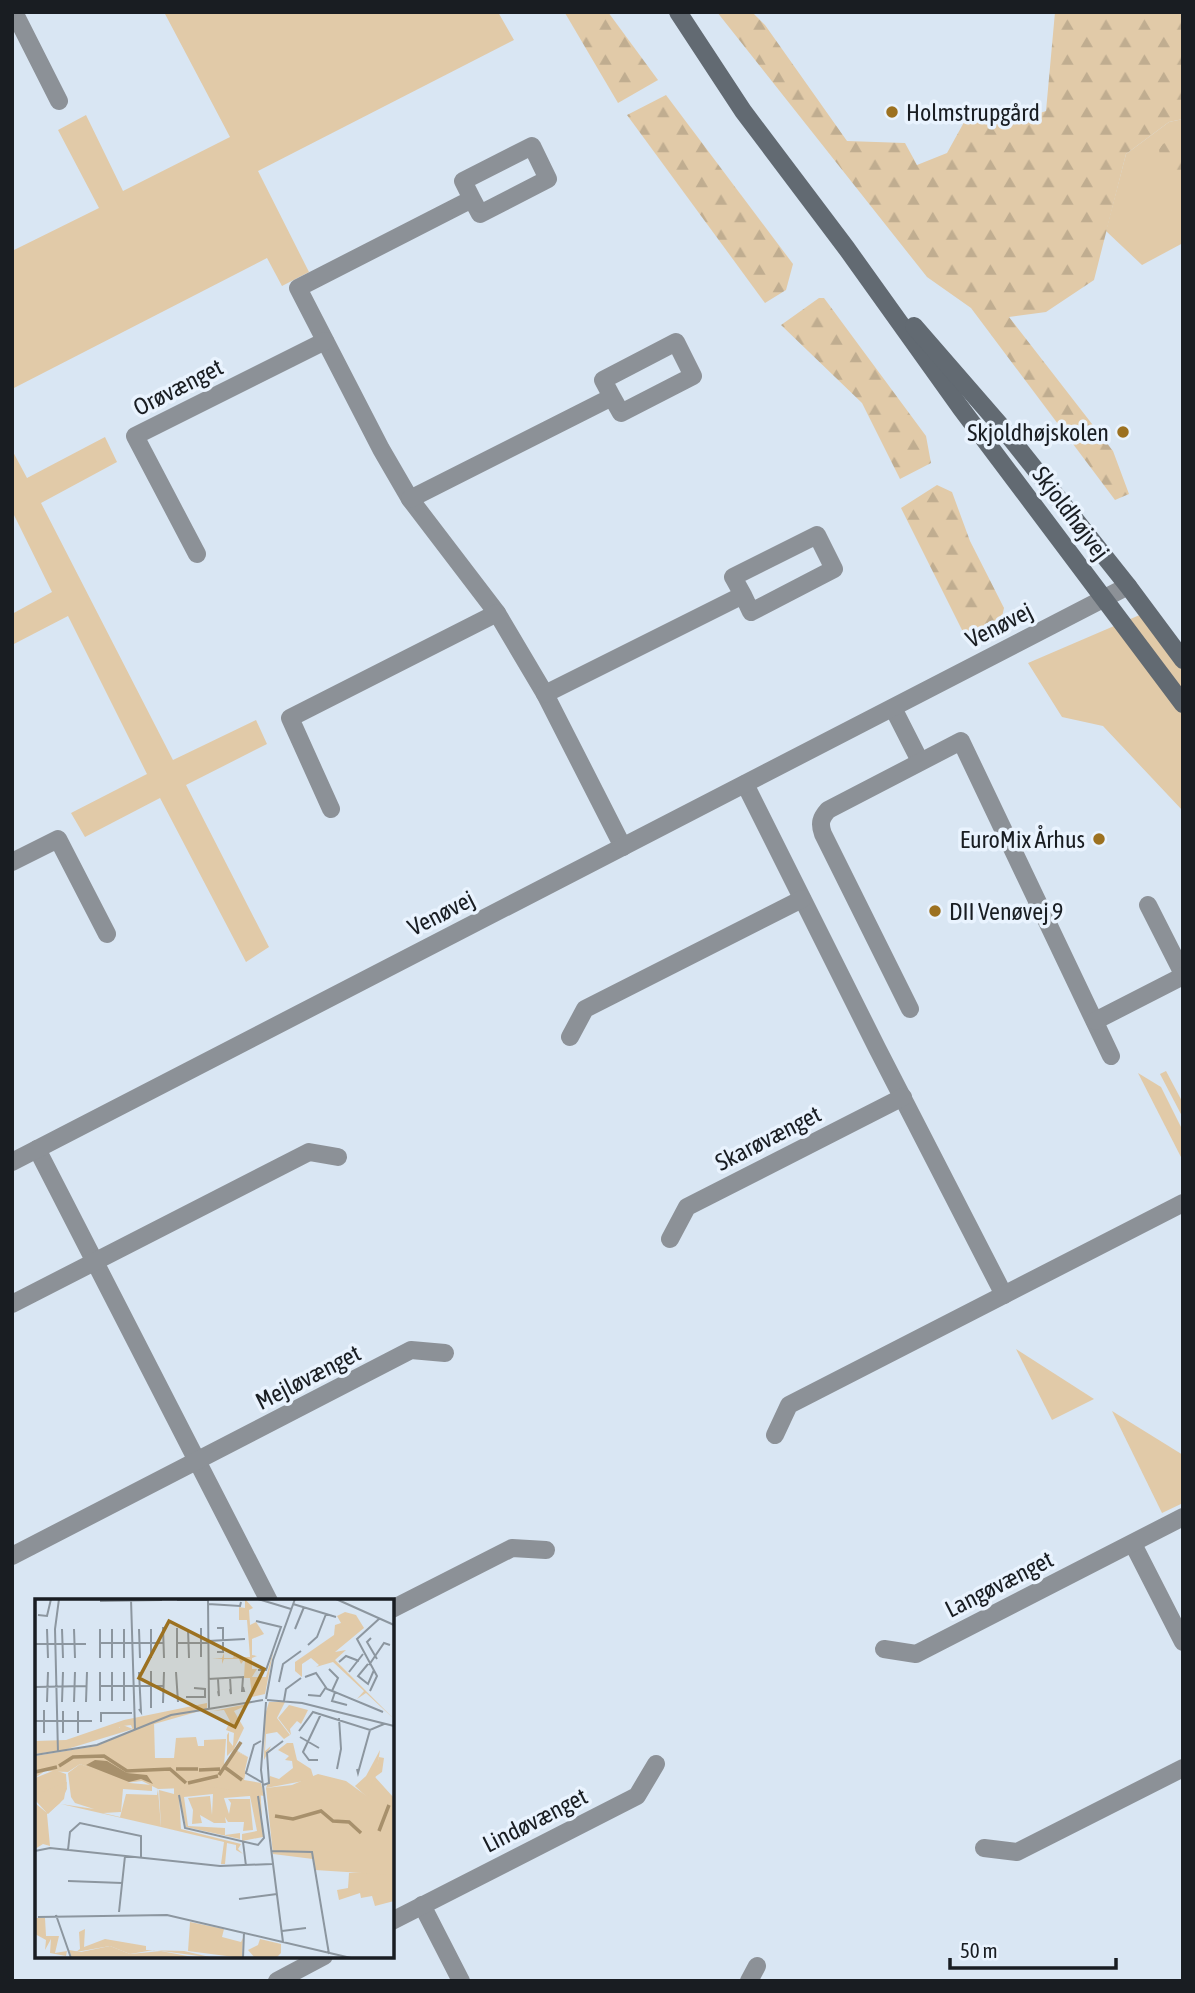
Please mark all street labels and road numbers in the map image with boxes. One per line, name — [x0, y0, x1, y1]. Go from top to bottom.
street label: Orøvænget — [129, 353, 227, 421]
street label: Skjoldhøjvej — [1027, 461, 1115, 565]
street label: Venøvej — [961, 597, 1037, 653]
street label: Venøvej — [403, 885, 479, 941]
street label: Skarøvænget — [711, 1100, 825, 1176]
street label: Mejløvænget — [251, 1339, 365, 1415]
street label: Langøvænget — [941, 1545, 1058, 1623]
street label: Lindøvænget — [478, 1782, 592, 1858]

